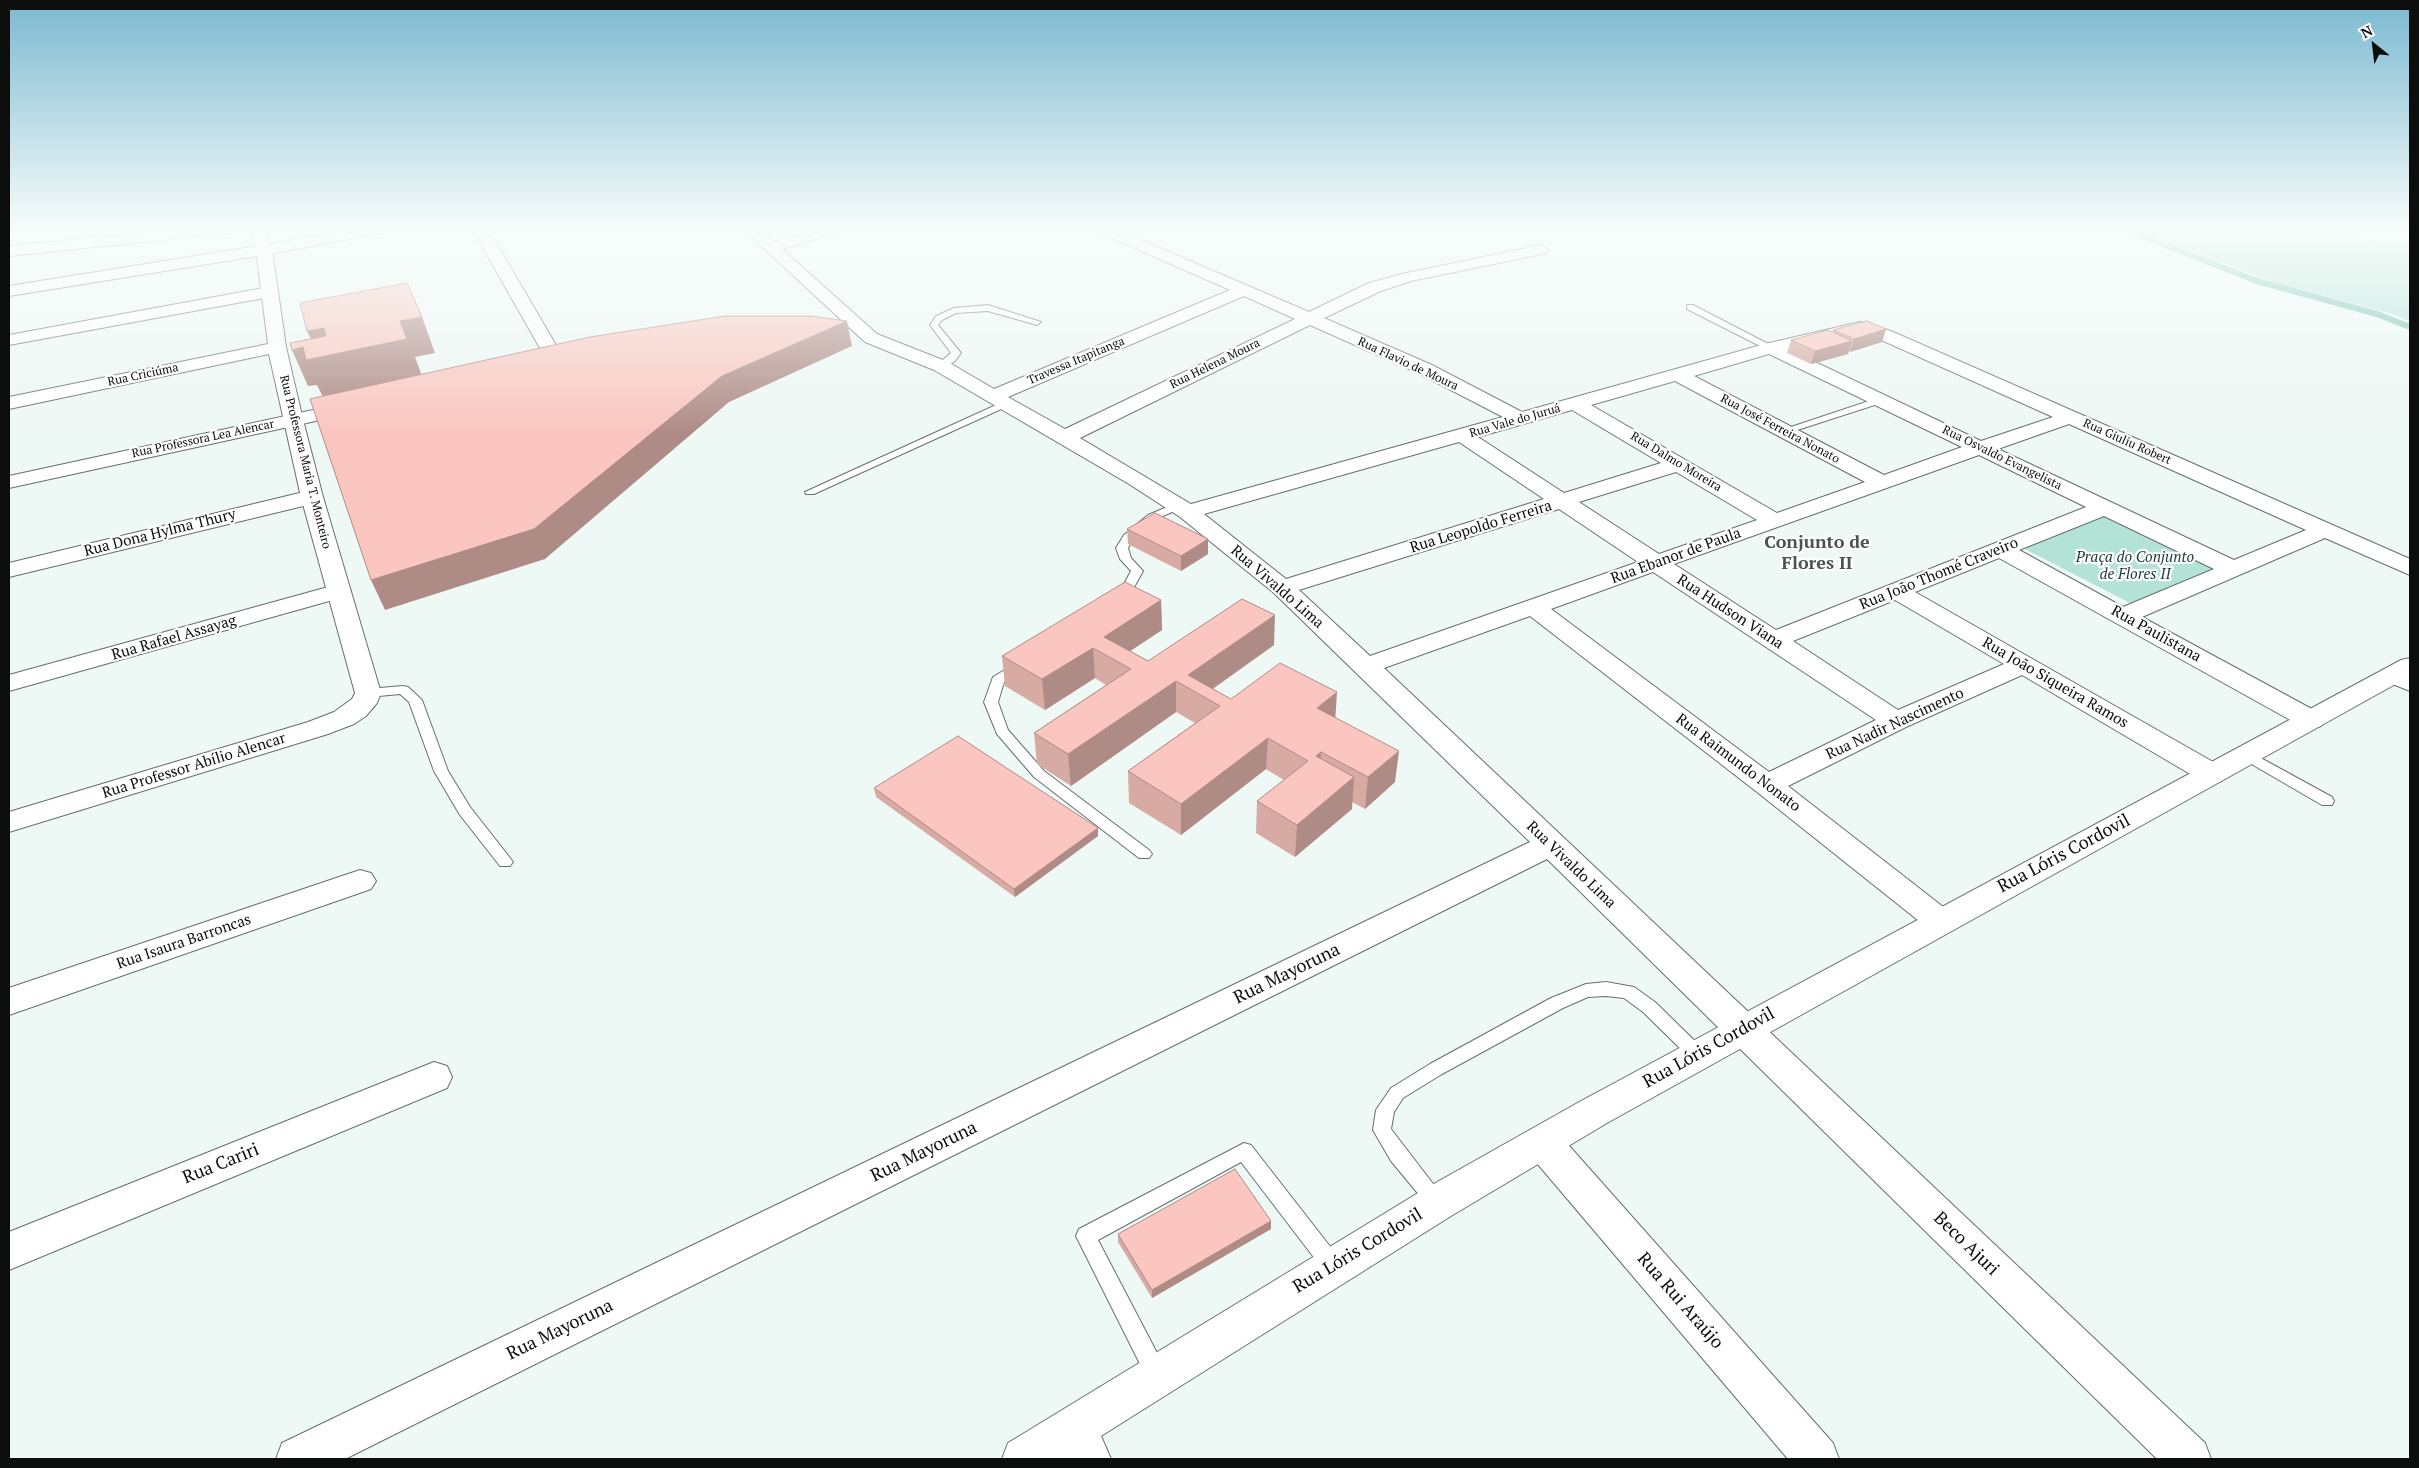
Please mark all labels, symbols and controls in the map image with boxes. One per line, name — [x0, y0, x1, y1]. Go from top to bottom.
north arrow — [2349, 20, 2399, 70]
text: N — [2357, 21, 2376, 42]
street label: Travessa Itapitanga — [1025, 334, 1127, 388]
street label: Rua Flavio de Moura — [1355, 334, 1461, 394]
street label: Rua Helena Moura — [1168, 336, 1262, 392]
street label: Rua Criciúma — [106, 360, 180, 390]
street label: Rua Professora Maria T. Monteiro — [276, 374, 334, 550]
street label: Rua José Ferreira Nonato — [1718, 391, 1842, 467]
street label: Rua Vale do Juruá — [1468, 401, 1562, 441]
street label: Rua Giuliu Robert — [2081, 416, 2173, 468]
street label: Rua Professora Lea Alencar — [130, 417, 276, 461]
street label: Rua Osvaldo Evangelista — [1940, 423, 2064, 493]
street label: Rua Dalmo Moreira — [1628, 429, 1724, 495]
street label: Rua Leopoldo Ferreira — [1408, 497, 1554, 557]
street label: Rua Dona Hylma Thury — [82, 505, 238, 561]
street label: Rua Ebanor de Paula — [1608, 524, 1744, 588]
district label: Conjunto de Flores II — [1764, 532, 1870, 574]
street label: Rua João Thomé Craveiro — [1857, 534, 2021, 614]
street label: Rua Vivaldo Lima — [1227, 542, 1327, 632]
park label: Praça do Conjunto de Flores II — [2076, 549, 2194, 584]
street label: Rua Hudson Viana — [1673, 571, 1787, 653]
street label: Rua Paulistana — [2108, 602, 2204, 666]
street label: Rua Rafael Assayag — [110, 612, 238, 664]
street label: Rua João Siqueira Ramos — [1979, 634, 2131, 732]
street label: Rua Nadir Nascimento — [1823, 684, 1967, 764]
street label: Rua Raimundo Nonato — [1672, 710, 1804, 816]
street label: Rua Professor Abílio Alencar — [100, 729, 288, 803]
street label: Rua Lóris Cordovil — [1994, 810, 2134, 898]
street label: Rua Vivaldo Lima — [1523, 818, 1619, 912]
street label: Rua Isaura Barroncas — [114, 911, 254, 973]
street label: Rua Mayoruna — [1230, 939, 1344, 1009]
street label: Rua Lóris Cordovil — [1639, 1003, 1779, 1093]
street label: Rua Mayoruna — [867, 1117, 981, 1187]
street label: Rua Cariri — [180, 1139, 262, 1189]
street label: Rua Lóris Cordovil — [1289, 1204, 1427, 1298]
street label: Beco Ajuri — [1929, 1208, 2003, 1280]
street label: Rua Rui Araújo — [1632, 1248, 1728, 1354]
street label: Rua Mayoruna — [503, 1295, 617, 1365]

